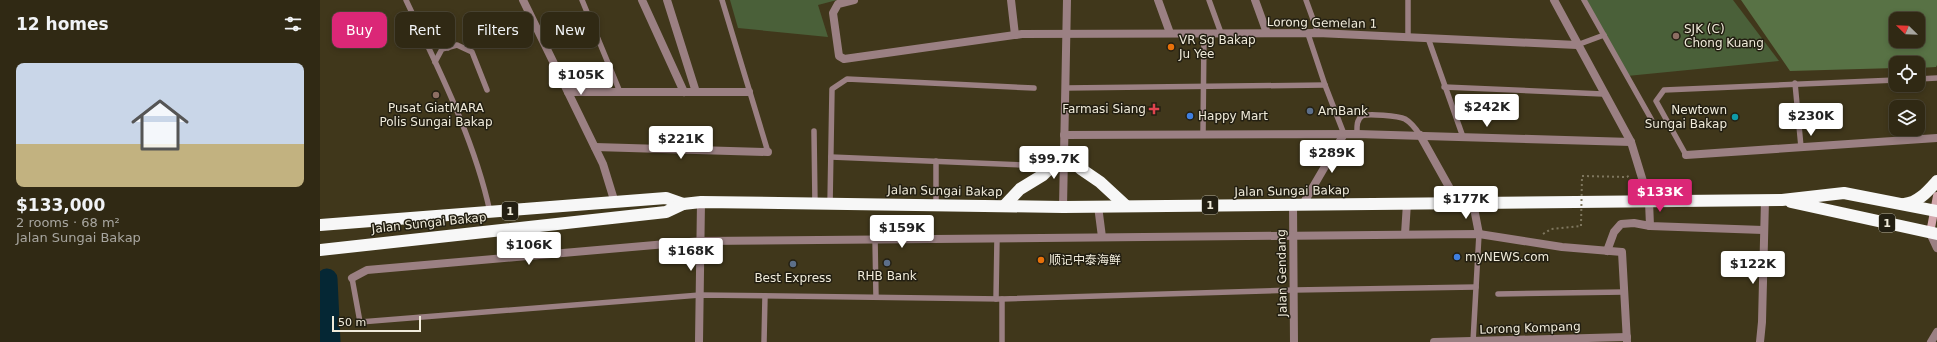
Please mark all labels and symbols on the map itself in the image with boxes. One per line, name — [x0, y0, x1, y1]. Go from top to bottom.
north arrow — [1889, 12, 1925, 48]
street label: Lorong Gemelan 1 — [1267, 15, 1377, 31]
place label: SJK (C) Chong Kuang — [1684, 22, 1764, 50]
marker: SJK (C) Chong Kuang — [1671, 31, 1681, 41]
place label: VR Sg Bakap Ju Yee — [1178, 33, 1256, 61]
marker: VR Sg Bakap Ju Yee — [1166, 42, 1176, 52]
pin: $105K — [553, 62, 609, 96]
marker: Pusat GiatMARA Polis Sungai Bakap — [431, 90, 441, 100]
pin: $242K — [1459, 94, 1515, 128]
place label: Pusat GiatMARA Polis Sungai Bakap — [379, 101, 493, 129]
place label: Farmasi Siang — [1062, 102, 1146, 116]
place label: Newtown Sungai Bakap — [1645, 103, 1727, 131]
pin: $230K — [1783, 103, 1839, 137]
marker: Farmasi Siang — [1149, 104, 1159, 114]
place label: AmBank — [1318, 104, 1368, 118]
marker: AmBank — [1305, 106, 1315, 116]
place label: Happy Mart — [1198, 109, 1268, 123]
marker: Happy Mart — [1185, 111, 1195, 121]
marker: Newtown Sungai Bakap — [1730, 112, 1740, 122]
pin: $221K — [653, 126, 709, 160]
pin: $289K — [1304, 140, 1360, 174]
pin: $99.7K — [1021, 146, 1087, 180]
pin: $133K — [1632, 179, 1688, 213]
street label: Jalan Sungai Bakap — [886, 183, 1003, 199]
street label: Jalan Sungai Bakap — [1233, 183, 1350, 199]
pin: $177K — [1438, 186, 1494, 220]
road number: 1 — [1202, 196, 1218, 214]
road number: 1 — [502, 202, 518, 220]
street label: Jalan Sungai Bakap — [370, 210, 487, 236]
road number: 1 — [1879, 214, 1895, 232]
pin: $159K — [874, 215, 930, 249]
street label: Jalan Gendang — [1274, 229, 1290, 318]
pin: $106K — [501, 232, 557, 266]
pin: $168K — [663, 238, 719, 272]
place label: myNEWS.com — [1465, 250, 1549, 264]
pin: $122K — [1725, 251, 1781, 285]
marker: myNEWS.com — [1452, 252, 1462, 262]
place label: 顺记中泰海鲜 — [1049, 253, 1121, 267]
marker: 顺记中泰海鲜 — [1036, 255, 1046, 265]
marker: RHB Bank — [882, 258, 892, 268]
marker: Best Express — [788, 259, 798, 269]
place label: RHB Bank — [857, 269, 917, 283]
place label: Best Express — [754, 271, 832, 285]
scale bar — [332, 314, 421, 333]
street label: Lorong Kompang — [1479, 319, 1581, 337]

